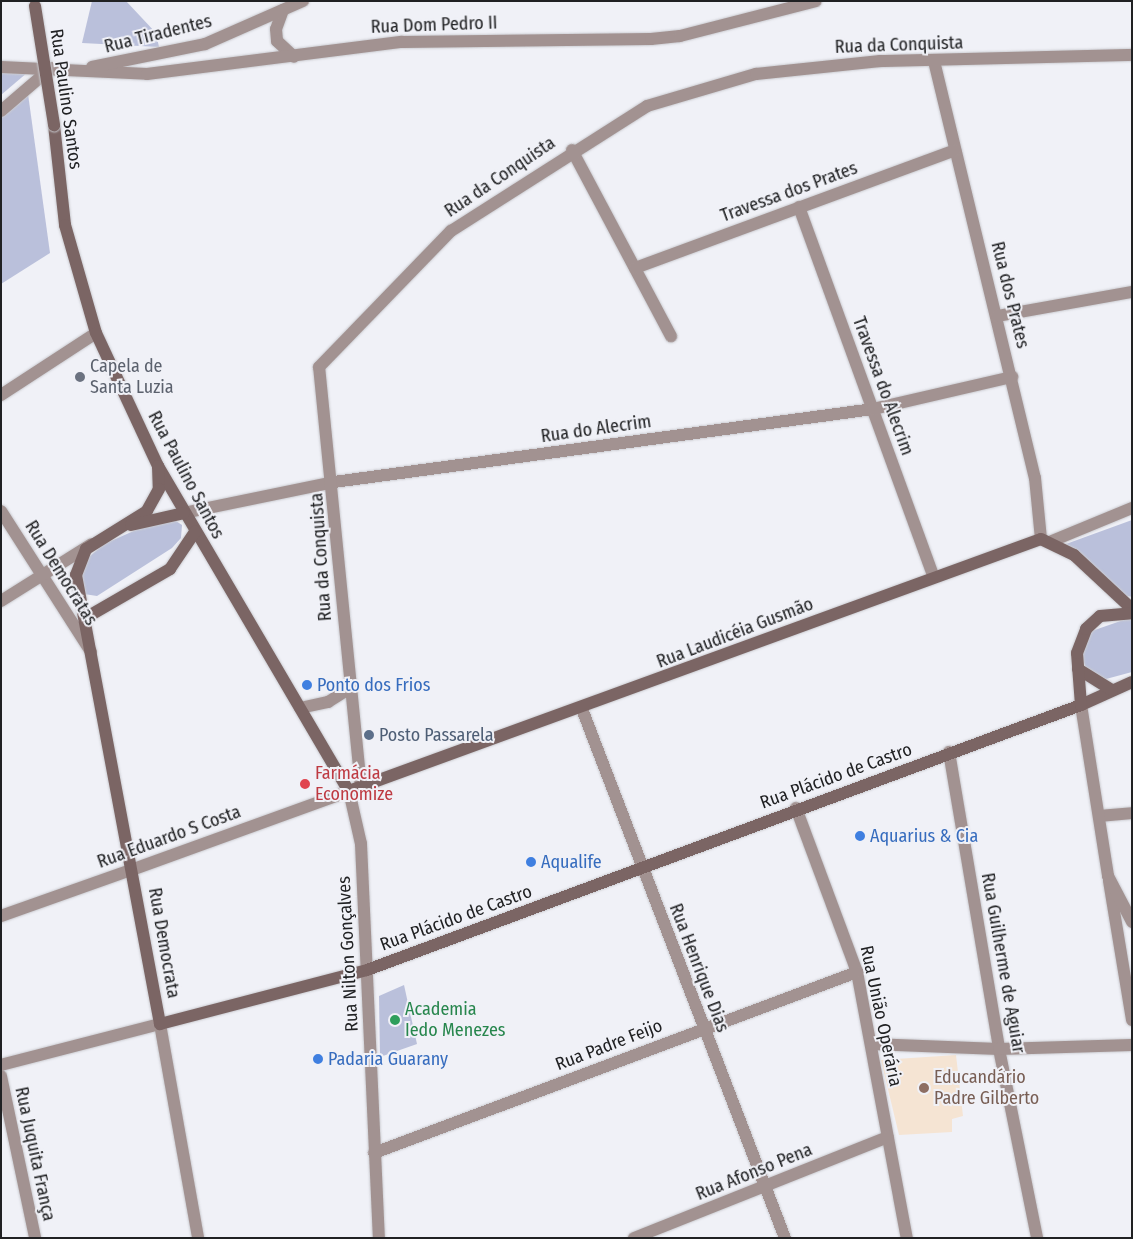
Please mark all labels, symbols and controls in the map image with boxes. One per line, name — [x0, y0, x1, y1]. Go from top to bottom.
street label: Rua Tiradentes — [102, 10, 214, 58]
street label: Rua Dom Pedro II — [370, 12, 498, 38]
street label: Rua Paulino Santos — [45, 27, 87, 171]
street label: Rua da Conquista — [834, 32, 964, 58]
street label: Rua da Conquista — [441, 132, 559, 222]
street label: Travessa dos Prates — [718, 157, 860, 227]
street label: Rua dos Prates — [986, 239, 1034, 351]
street label: Travessa do Alecrim — [848, 314, 918, 458]
place label: Capela de Santa Luzia — [90, 356, 174, 398]
marker: Capela de Santa Luzia — [74, 371, 86, 383]
street label: Rua Paulino Santos — [143, 407, 229, 543]
street label: Rua do Alecrim — [540, 411, 652, 447]
street label: Rua da Conquista — [306, 492, 336, 622]
street label: Rua Democratas — [20, 517, 102, 629]
street label: Rua Laudicéia Gusmão — [654, 593, 816, 673]
place label: Ponto dos Frios — [317, 674, 430, 696]
marker: Ponto dos Frios — [301, 679, 313, 691]
place label: Posto Passarela — [379, 724, 494, 746]
marker: Posto Passarela — [363, 729, 375, 741]
street label: Rua Plácido de Castro — [757, 739, 915, 813]
place label: Farmácia Economize — [315, 763, 393, 806]
marker: Farmácia Economize — [299, 778, 311, 790]
street label: Rua Eduardo S Costa — [94, 801, 244, 873]
place label: Aquarius & Cia — [870, 825, 978, 847]
marker: Aquarius & Cia — [854, 830, 866, 842]
place label: Aqualife — [541, 851, 602, 873]
marker: Aqualife — [525, 856, 537, 868]
street label: Rua Guilherme de Aguiar — [977, 871, 1029, 1055]
street label: Rua Nilton Gonçalves — [333, 876, 363, 1032]
street label: Rua Plácido de Castro — [377, 881, 535, 955]
street label: Rua Democrata — [144, 886, 184, 1000]
street label: Rua Henrique Dias — [665, 901, 733, 1035]
street label: Rua União Operária — [856, 944, 906, 1088]
place label: Academia Iedo Menezes — [405, 999, 505, 1042]
marker: Academia Iedo Menezes — [389, 1014, 401, 1026]
street label: Rua Padre Feijo — [552, 1015, 666, 1075]
place label: Padaria Guarany — [328, 1048, 448, 1070]
marker: Padaria Guarany — [312, 1053, 324, 1065]
place label: Educandário Padre Gilberto — [934, 1067, 1039, 1110]
marker: Educandário Padre Gilberto — [918, 1082, 930, 1094]
street label: Rua Juquita França — [10, 1085, 60, 1223]
street label: Rua Afonso Pena — [693, 1139, 815, 1205]

